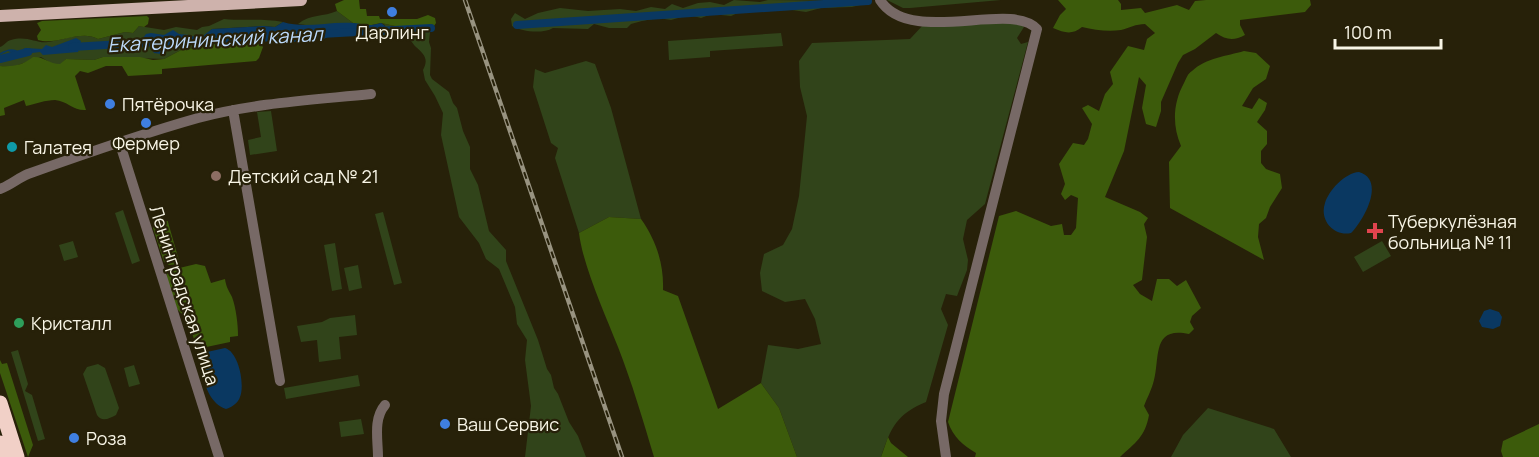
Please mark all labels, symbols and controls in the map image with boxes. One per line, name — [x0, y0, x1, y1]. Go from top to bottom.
marker: Дарлинг — [385, 5, 399, 19]
scale bar — [1335, 12, 1442, 50]
water label: Екатерининский канал — [107, 20, 325, 58]
place label: Дарлинг — [355, 20, 429, 44]
text: 100 m — [1344, 20, 1392, 44]
place label: Пятёрочка — [122, 92, 214, 116]
marker: Пятёрочка — [103, 97, 117, 111]
marker: Фермер — [139, 116, 153, 130]
place label: Фермер — [112, 131, 180, 155]
place label: Галатея — [24, 135, 92, 159]
marker: Галатея — [5, 140, 19, 154]
place label: Детский сад № 21 — [228, 164, 379, 188]
marker: Детский сад № 21 — [209, 169, 223, 183]
street label: Ленинградская улица — [145, 202, 225, 388]
place label: Туберкулёзная больница № 11 — [1388, 209, 1517, 254]
marker: Туберкулёзная больница № 11 — [1366, 222, 1384, 240]
place label: Кристалл — [31, 311, 112, 335]
marker: Кристалл — [12, 316, 26, 330]
place label: Ваш Сервис — [457, 412, 559, 436]
marker: Ваш Сервис — [438, 417, 452, 431]
place label: Роза — [86, 426, 126, 450]
marker: Роза — [67, 431, 81, 445]

